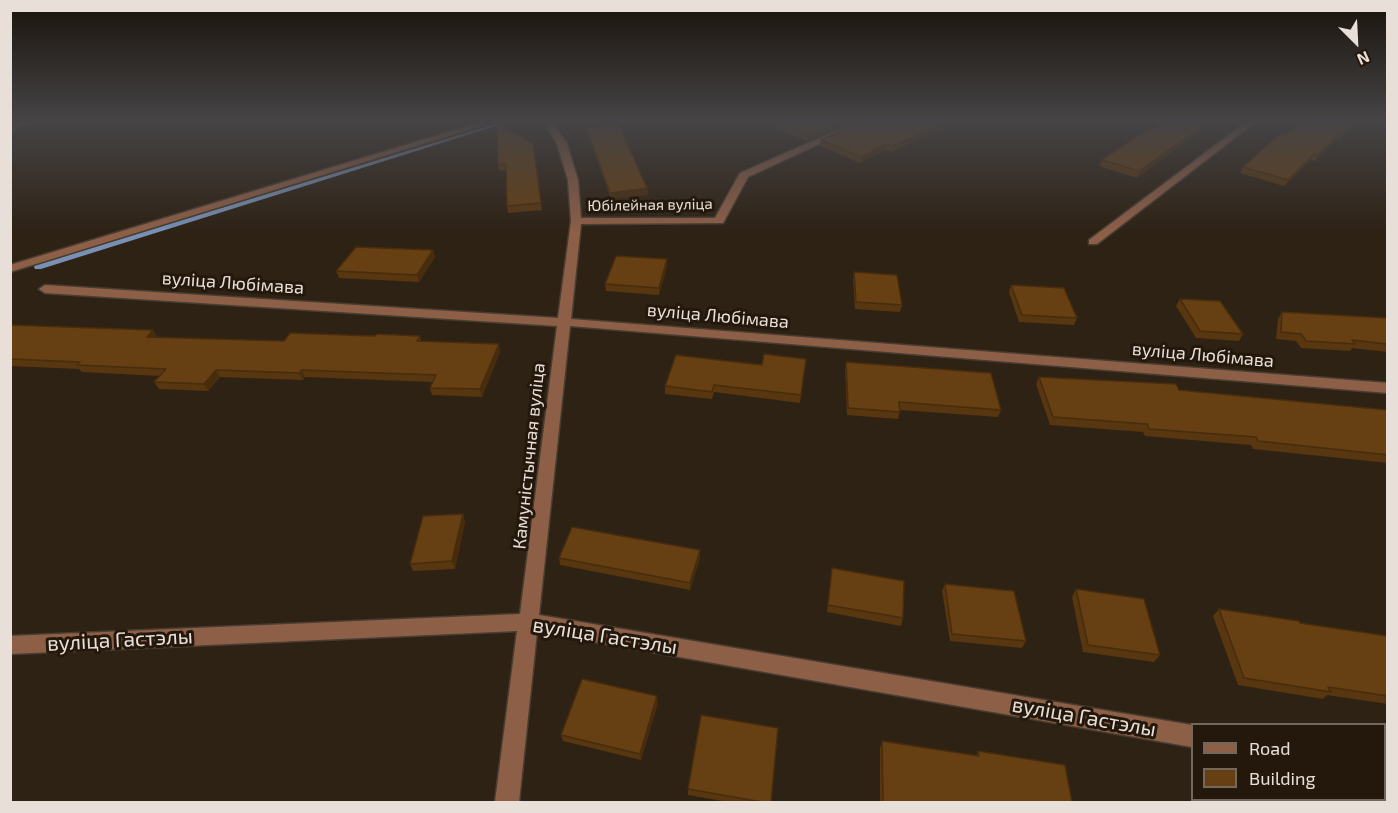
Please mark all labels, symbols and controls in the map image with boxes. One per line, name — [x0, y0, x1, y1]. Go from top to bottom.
north arrow — [1326, 12, 1386, 72]
text: N — [1354, 48, 1373, 70]
street label: Юбілейная вуліца — [587, 195, 713, 215]
street label: вуліца Любімава — [161, 267, 305, 299]
street label: вуліца Любімава — [646, 299, 790, 333]
street label: вуліца Любімава — [1131, 338, 1275, 372]
street label: Камуністычная вуліца — [508, 362, 550, 550]
street label: вуліца Гастэлы — [531, 612, 679, 660]
street label: вуліца Гастэлы — [47, 624, 193, 656]
street label: вуліца Гастэлы — [1010, 692, 1158, 742]
legend — [1191, 723, 1386, 801]
text: Road — [1249, 737, 1290, 759]
text: Building — [1249, 767, 1316, 789]

